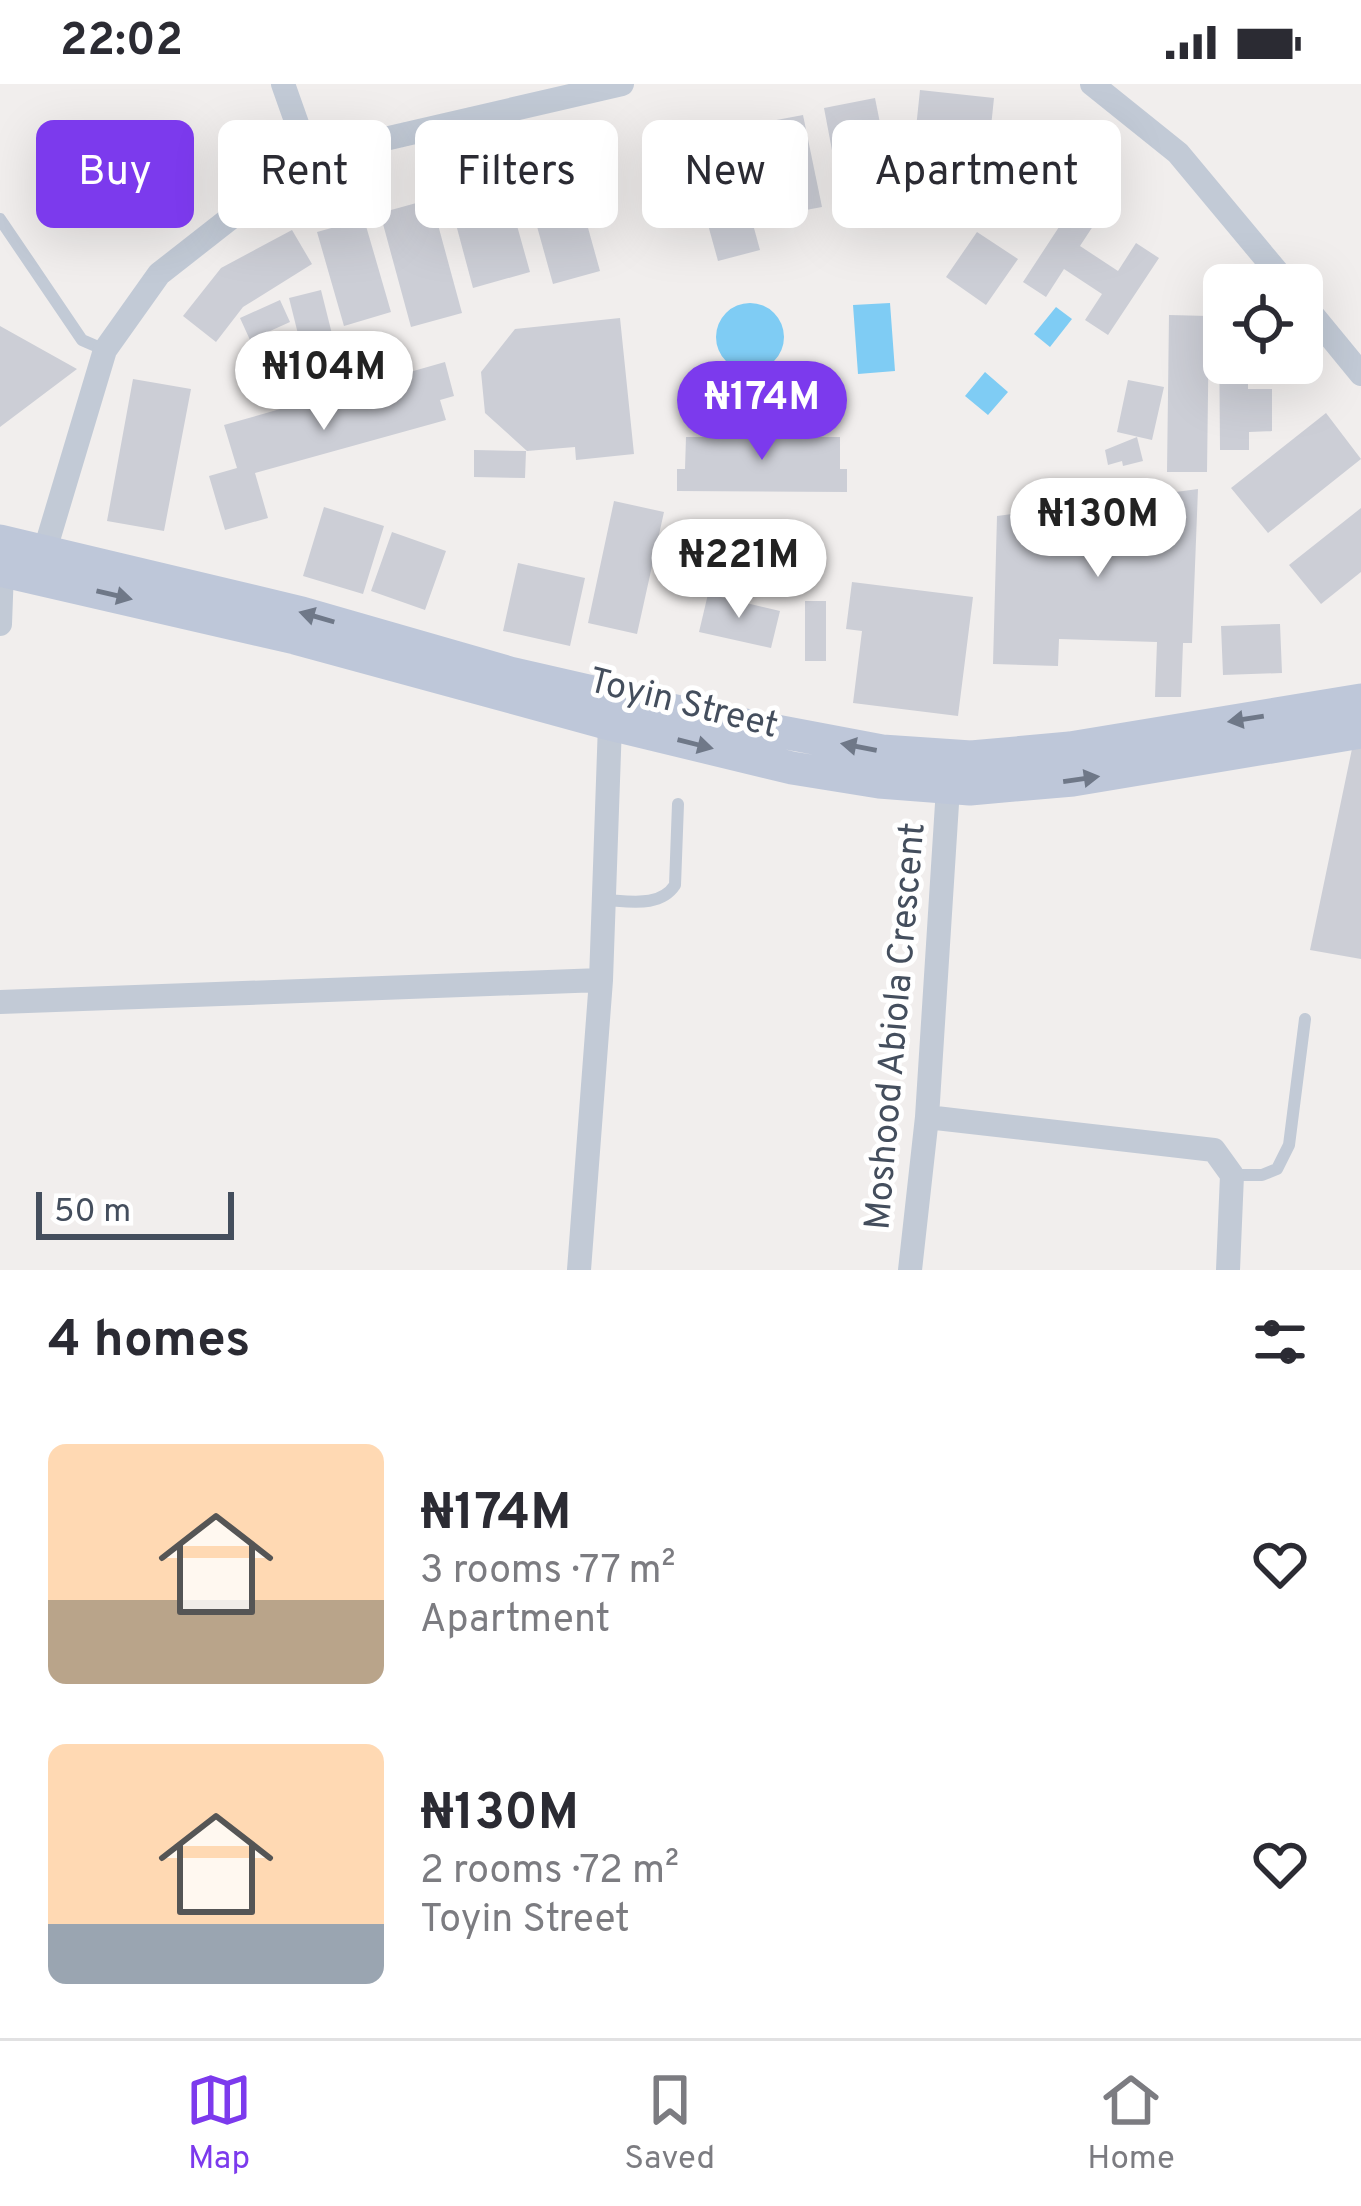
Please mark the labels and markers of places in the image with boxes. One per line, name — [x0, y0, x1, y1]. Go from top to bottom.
pin: ₦104M — [240, 331, 408, 433]
pin: ₦174M — [678, 361, 846, 463]
pin: ₦130M — [1014, 478, 1182, 580]
pin: ₦221M — [655, 519, 823, 621]

